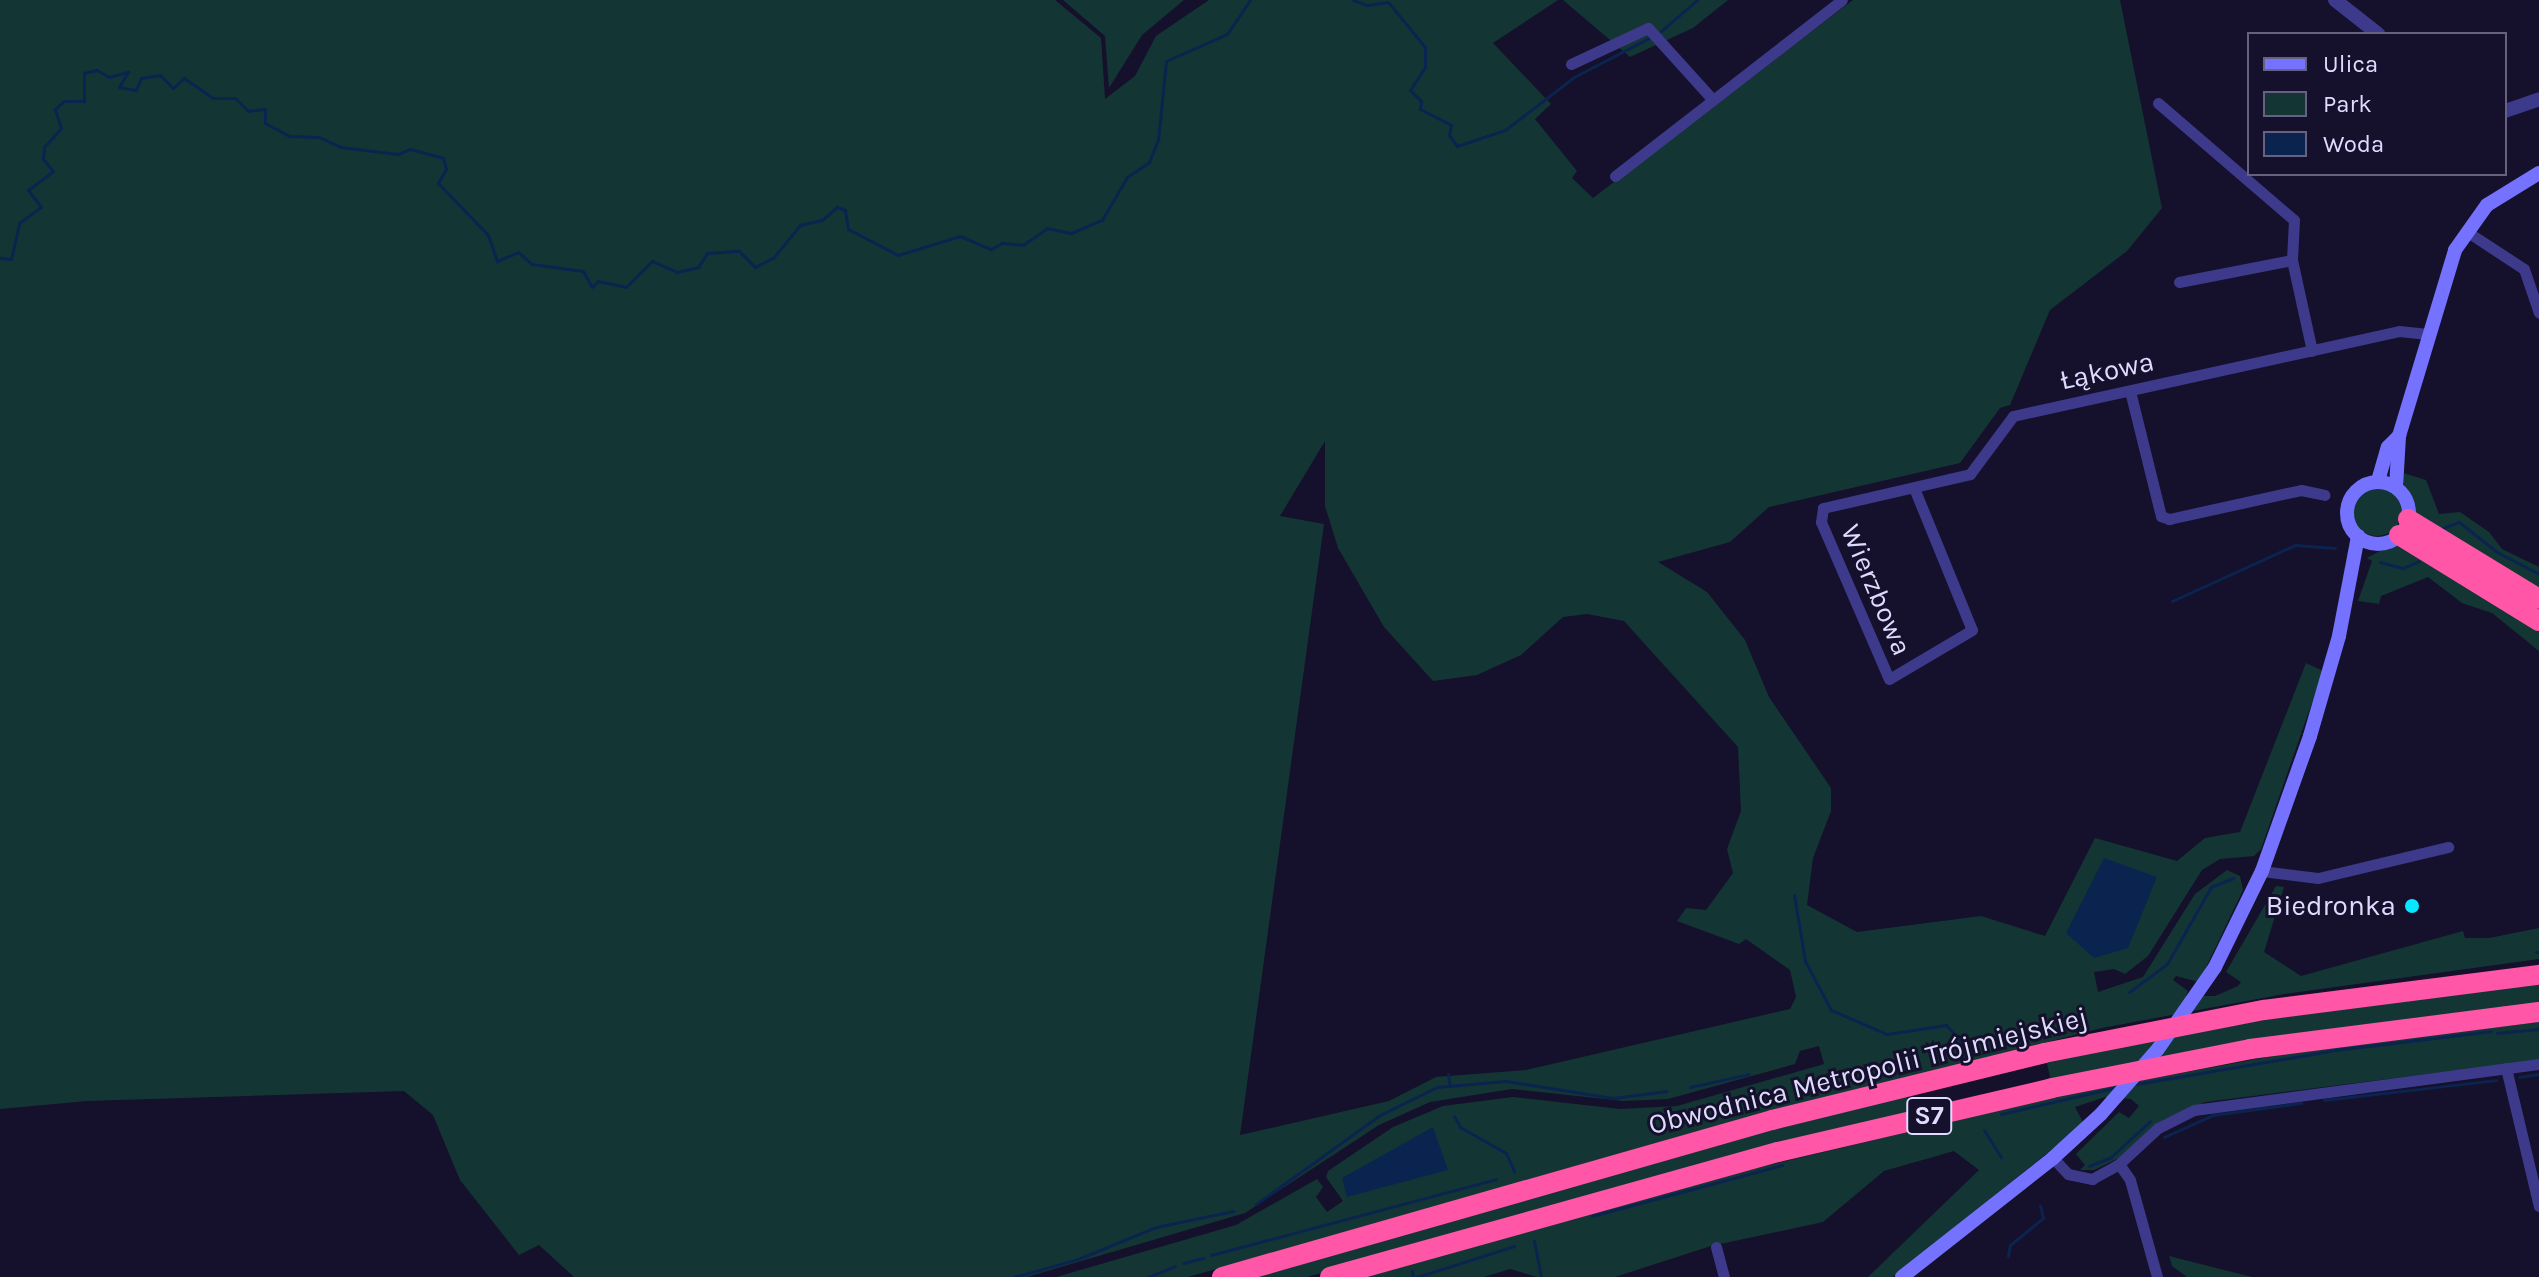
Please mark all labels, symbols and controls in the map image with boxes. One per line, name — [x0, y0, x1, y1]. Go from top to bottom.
legend — [2247, 32, 2507, 176]
text: Ulica — [2323, 50, 2378, 78]
text: Park — [2323, 90, 2372, 118]
text: Woda — [2323, 130, 2384, 158]
street label: Łąkowa — [2057, 345, 2157, 397]
street label: Wierzbowa — [1833, 520, 1919, 660]
place label: Biedronka — [2266, 889, 2396, 923]
marker: Biedronka — [2403, 897, 2421, 915]
street label: Obwodnica Metropolii Trójmiejskiej — [1645, 1000, 2091, 1142]
road number: S7 — [1905, 1094, 1953, 1138]

